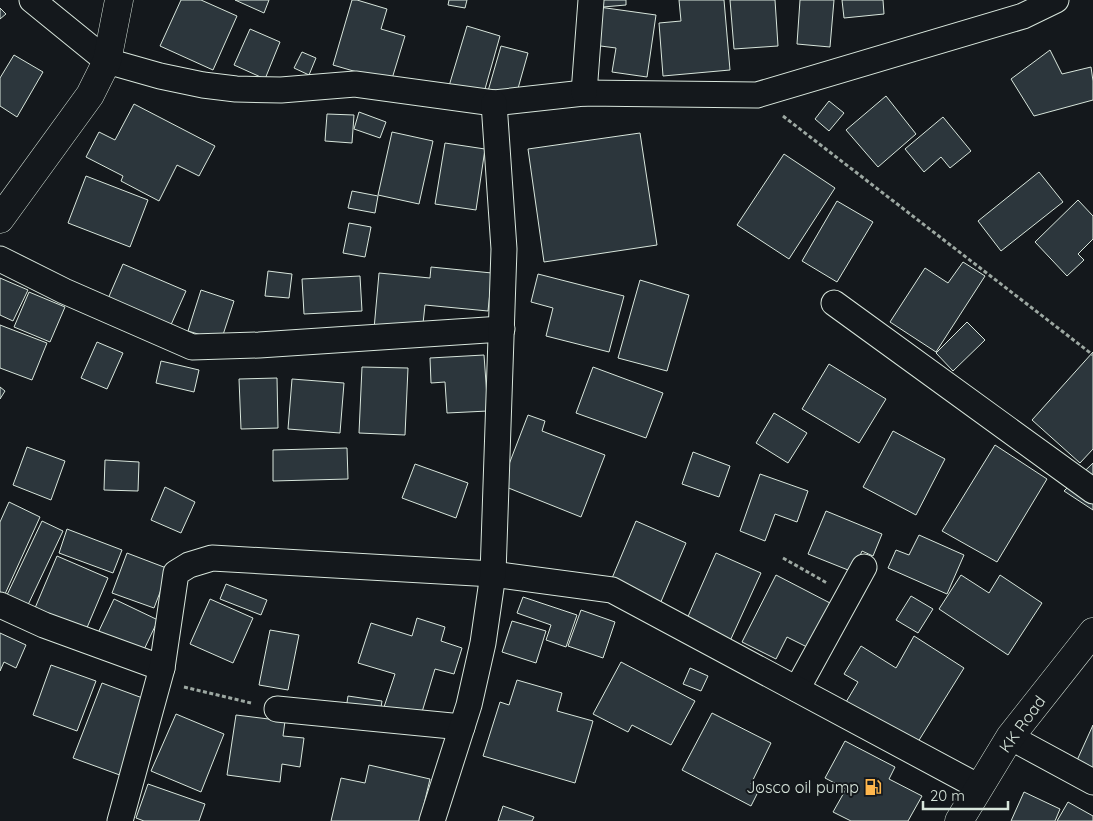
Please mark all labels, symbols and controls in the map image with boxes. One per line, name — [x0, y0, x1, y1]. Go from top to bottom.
street label: KK Road — [995, 692, 1049, 756]
place label: Josco oil pump — [746, 777, 859, 797]
fuel station icon: Josco oil pump — [863, 777, 883, 797]
scale bar — [923, 778, 1008, 810]
text: 20 m — [930, 786, 965, 805]

